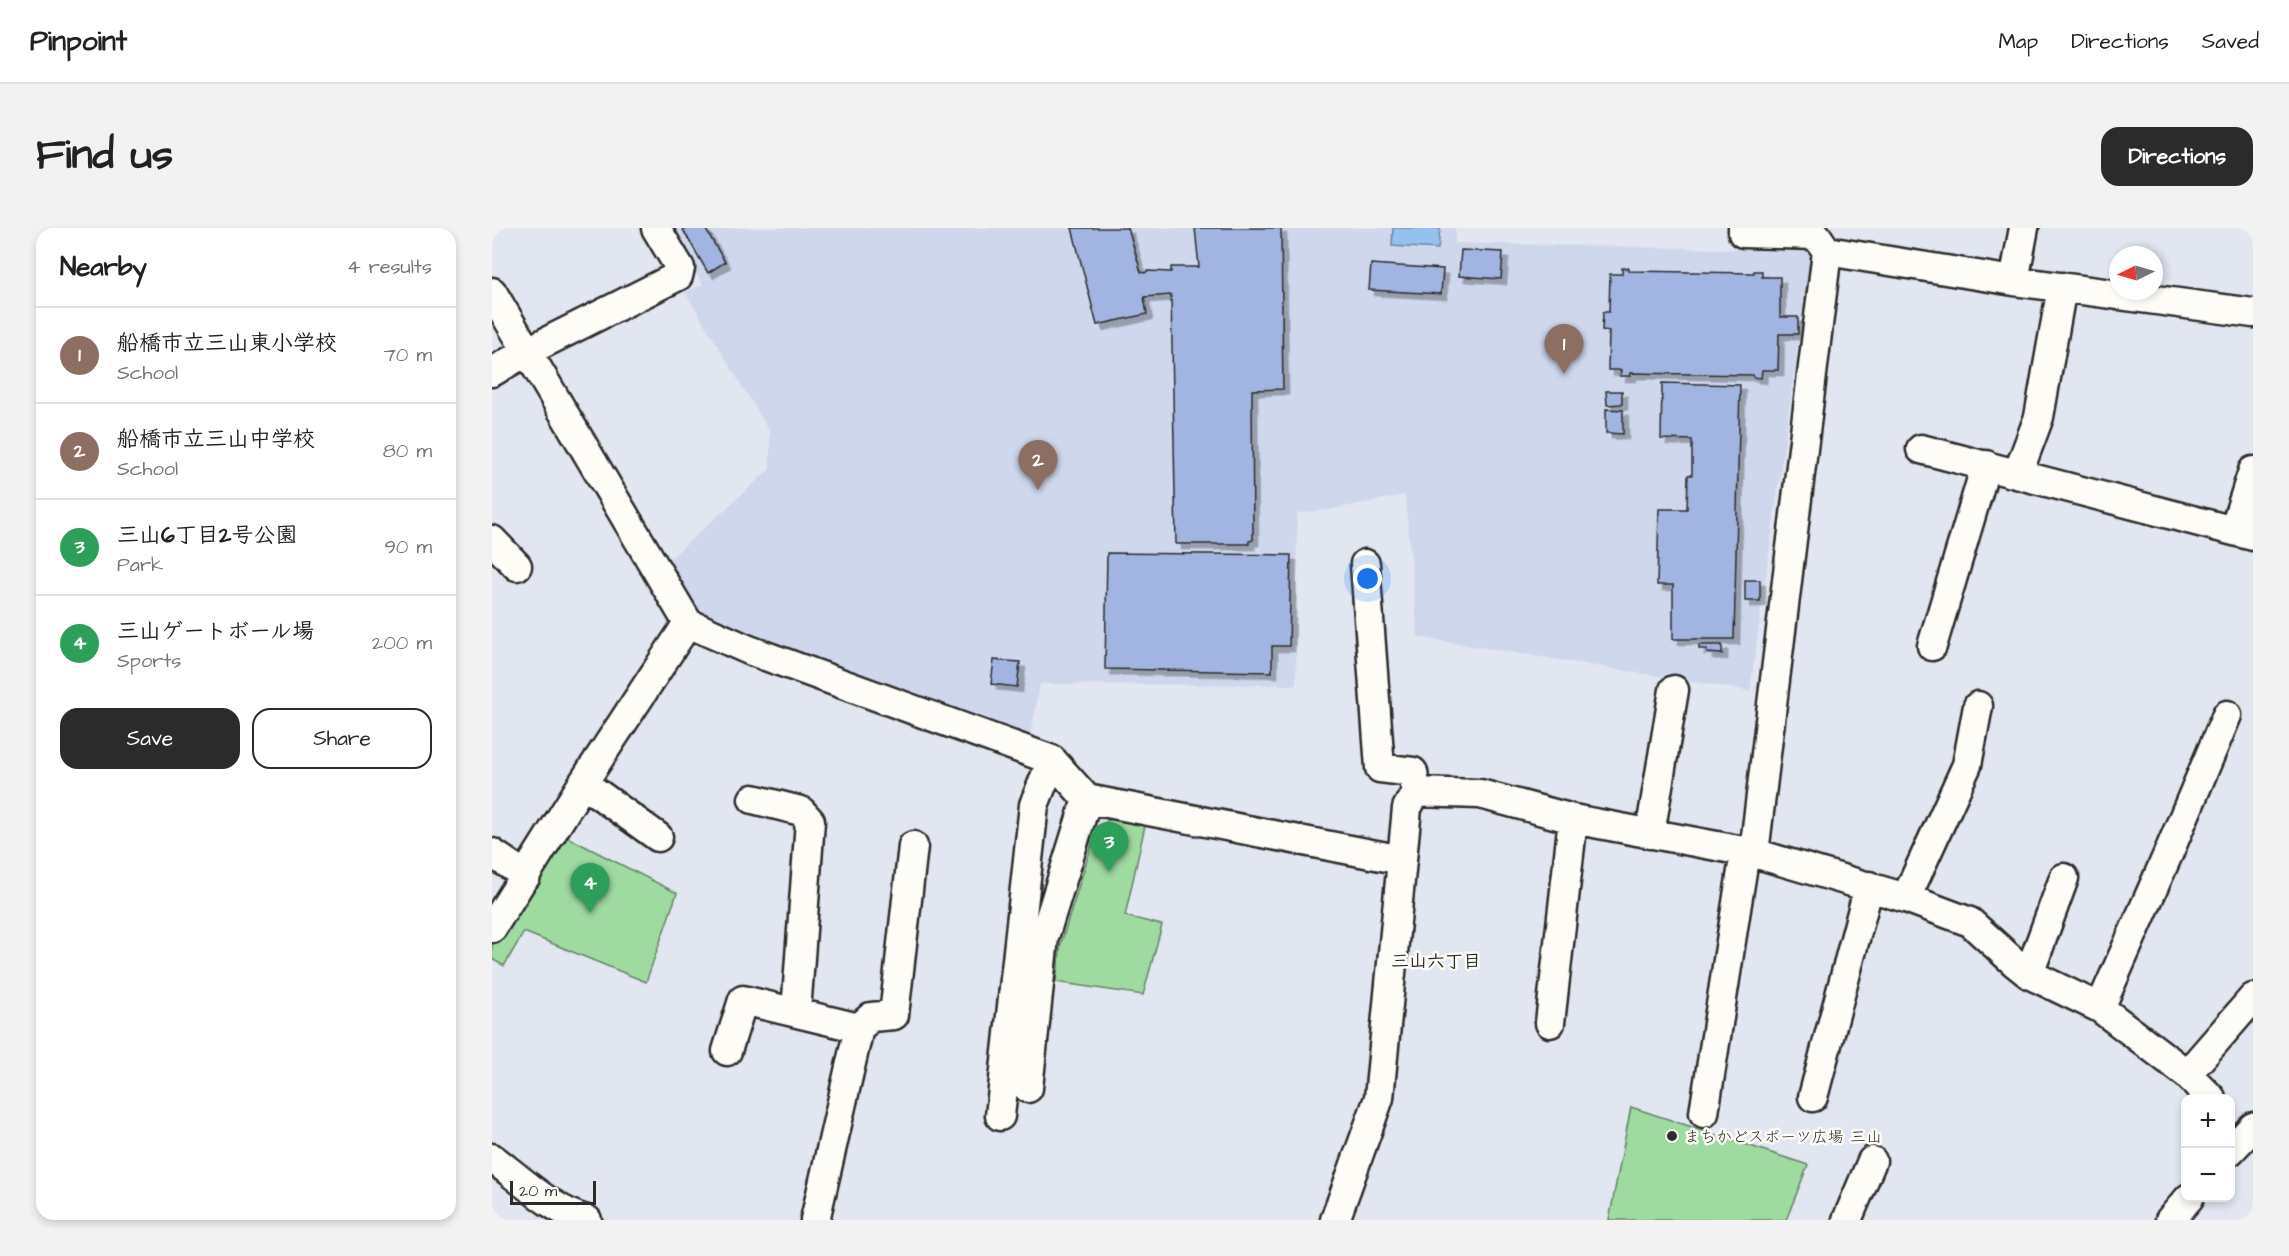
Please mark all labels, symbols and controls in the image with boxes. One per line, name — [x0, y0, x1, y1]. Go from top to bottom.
text: Pinpoint — [30, 22, 127, 61]
text: Map — [1998, 27, 2038, 56]
text: Directions — [2071, 27, 2169, 56]
text: Saved — [2202, 27, 2259, 56]
text: Find us — [36, 127, 173, 185]
button: Directions — [2101, 127, 2253, 186]
north arrow — [2109, 246, 2163, 300]
text: Nearby — [60, 249, 147, 285]
text: 4 results — [347, 253, 432, 281]
pin: 1 — [1544, 324, 1584, 374]
text: 船橋市立三山東小学校 — [117, 328, 337, 359]
text: 1 — [78, 341, 81, 369]
text: 70 m — [384, 341, 432, 369]
text: School — [117, 359, 178, 387]
text: 船橋市立三山中学校 — [117, 424, 315, 455]
text: 2 — [74, 437, 85, 465]
text: 80 m — [383, 437, 432, 465]
pin: 2 — [1018, 440, 1058, 490]
text: School — [117, 455, 178, 483]
text: 三山6丁目2号公園 — [117, 520, 297, 551]
text: 3 — [74, 533, 85, 561]
text: 90 m — [384, 533, 432, 561]
text: Park — [117, 551, 163, 579]
your location — [1353, 564, 1382, 593]
text: 三山ゲートボール場 — [117, 616, 314, 647]
text: 4 — [73, 629, 86, 657]
text: 200 m — [372, 629, 432, 657]
text: Sports — [117, 647, 181, 675]
button: Save — [60, 708, 240, 769]
button: Share — [252, 708, 432, 769]
pin: 3 — [1090, 822, 1128, 872]
pin: 4 — [570, 864, 610, 913]
district label: 三山六丁目 — [1391, 949, 1481, 974]
map controls — [2181, 1094, 2235, 1202]
button: + — [2181, 1094, 2235, 1148]
place label: まちかどスポーツ広場 三山 — [1684, 1126, 1882, 1148]
marker: まちかどスポーツ広場 三山 — [1665, 1129, 1679, 1143]
button: − — [2181, 1148, 2235, 1202]
scale bar — [510, 1178, 596, 1206]
text: 20 m — [519, 1180, 557, 1202]

